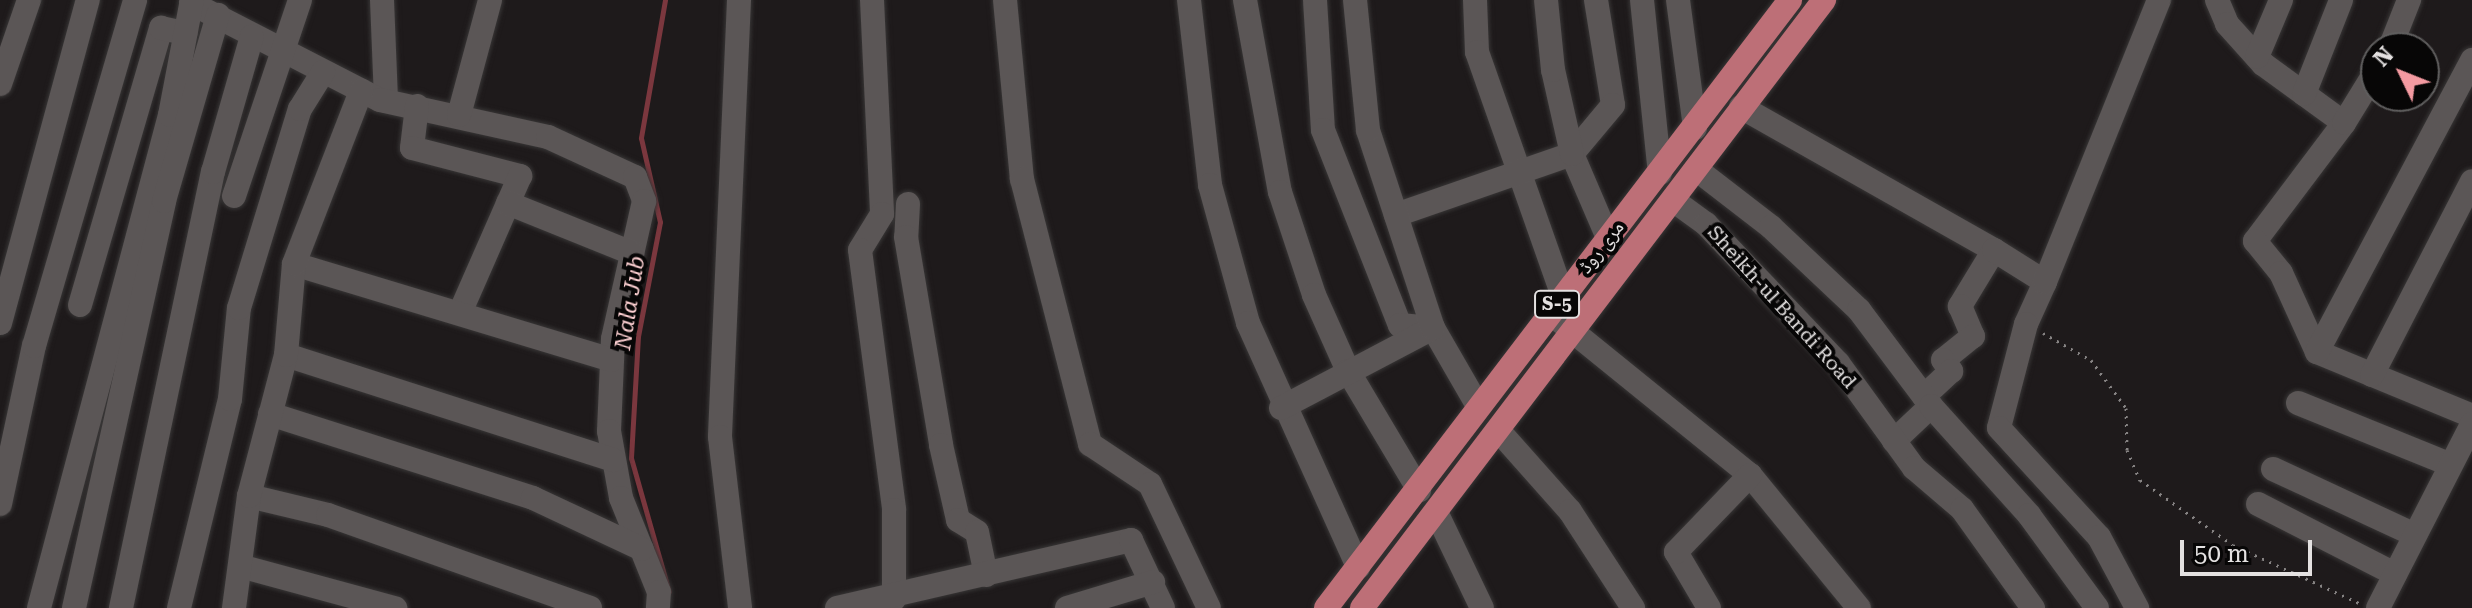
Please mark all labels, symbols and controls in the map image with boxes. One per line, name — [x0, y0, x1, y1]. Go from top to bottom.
north arrow — [2360, 32, 2440, 112]
text: N — [2369, 42, 2398, 71]
street label: مری روڈ — [1573, 216, 1629, 278]
street label: Sheikh-ul Bandi Road — [1703, 221, 1861, 393]
water label: Nala Jub — [610, 254, 650, 352]
road number: S-5 — [1533, 290, 1581, 318]
scale bar — [2184, 524, 2316, 574]
text: 50 m — [2194, 540, 2249, 568]

